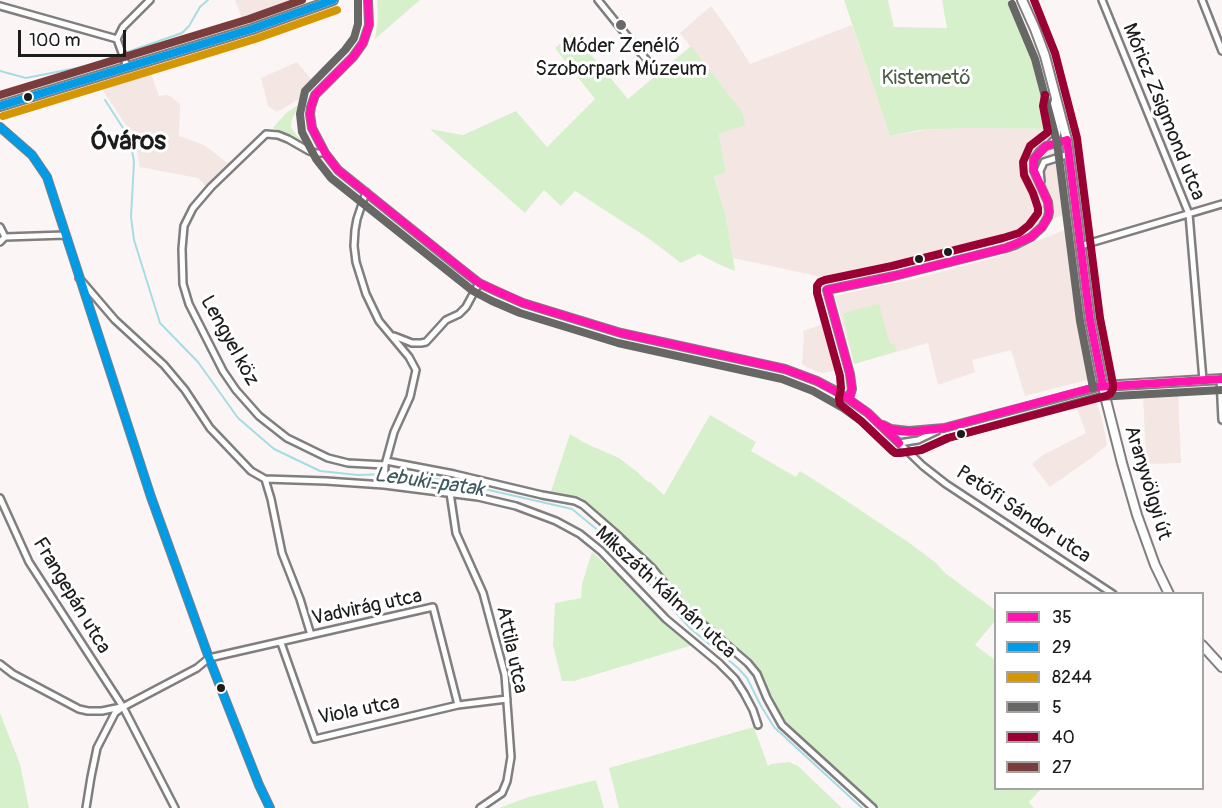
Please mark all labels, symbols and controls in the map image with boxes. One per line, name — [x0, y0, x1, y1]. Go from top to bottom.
scale bar — [21, 18, 129, 56]
marker: Móder Zenélő Szoborpark Múzeum — [614, 18, 628, 32]
street label: Móricz Zsigmond utca — [1117, 20, 1209, 204]
text: 100 m — [29, 29, 81, 52]
place label: Móder Zenélő Szoborpark Múzeum — [535, 35, 707, 82]
park label: Kistemető — [882, 67, 970, 91]
unlabelled marker — [22, 91, 34, 103]
district label: Óváros — [90, 126, 166, 158]
unlabelled marker — [942, 246, 954, 258]
unlabelled marker — [913, 253, 925, 265]
street label: Lengyel köz — [194, 292, 264, 390]
street label: Aranyvölgyi út — [1118, 423, 1176, 543]
unlabelled marker — [955, 428, 967, 440]
street label: Petőfi Sándor utca — [951, 461, 1095, 569]
water label: Lebuki-patak — [373, 463, 485, 503]
street label: Mikszáth Kálmán utca — [590, 522, 740, 664]
street label: Frangepán utca — [27, 534, 115, 658]
street label: Vadvirág utca — [310, 585, 424, 631]
legend — [994, 592, 1204, 790]
street label: Attila utca — [490, 604, 532, 696]
text: 35 — [1052, 606, 1072, 629]
text: 29 — [1052, 636, 1071, 659]
text: 8244 — [1052, 666, 1092, 689]
unlabelled marker — [215, 682, 227, 694]
street label: Viola utca — [316, 691, 402, 731]
text: 5 — [1052, 696, 1062, 719]
text: 40 — [1052, 726, 1075, 749]
text: 27 — [1052, 756, 1072, 779]

